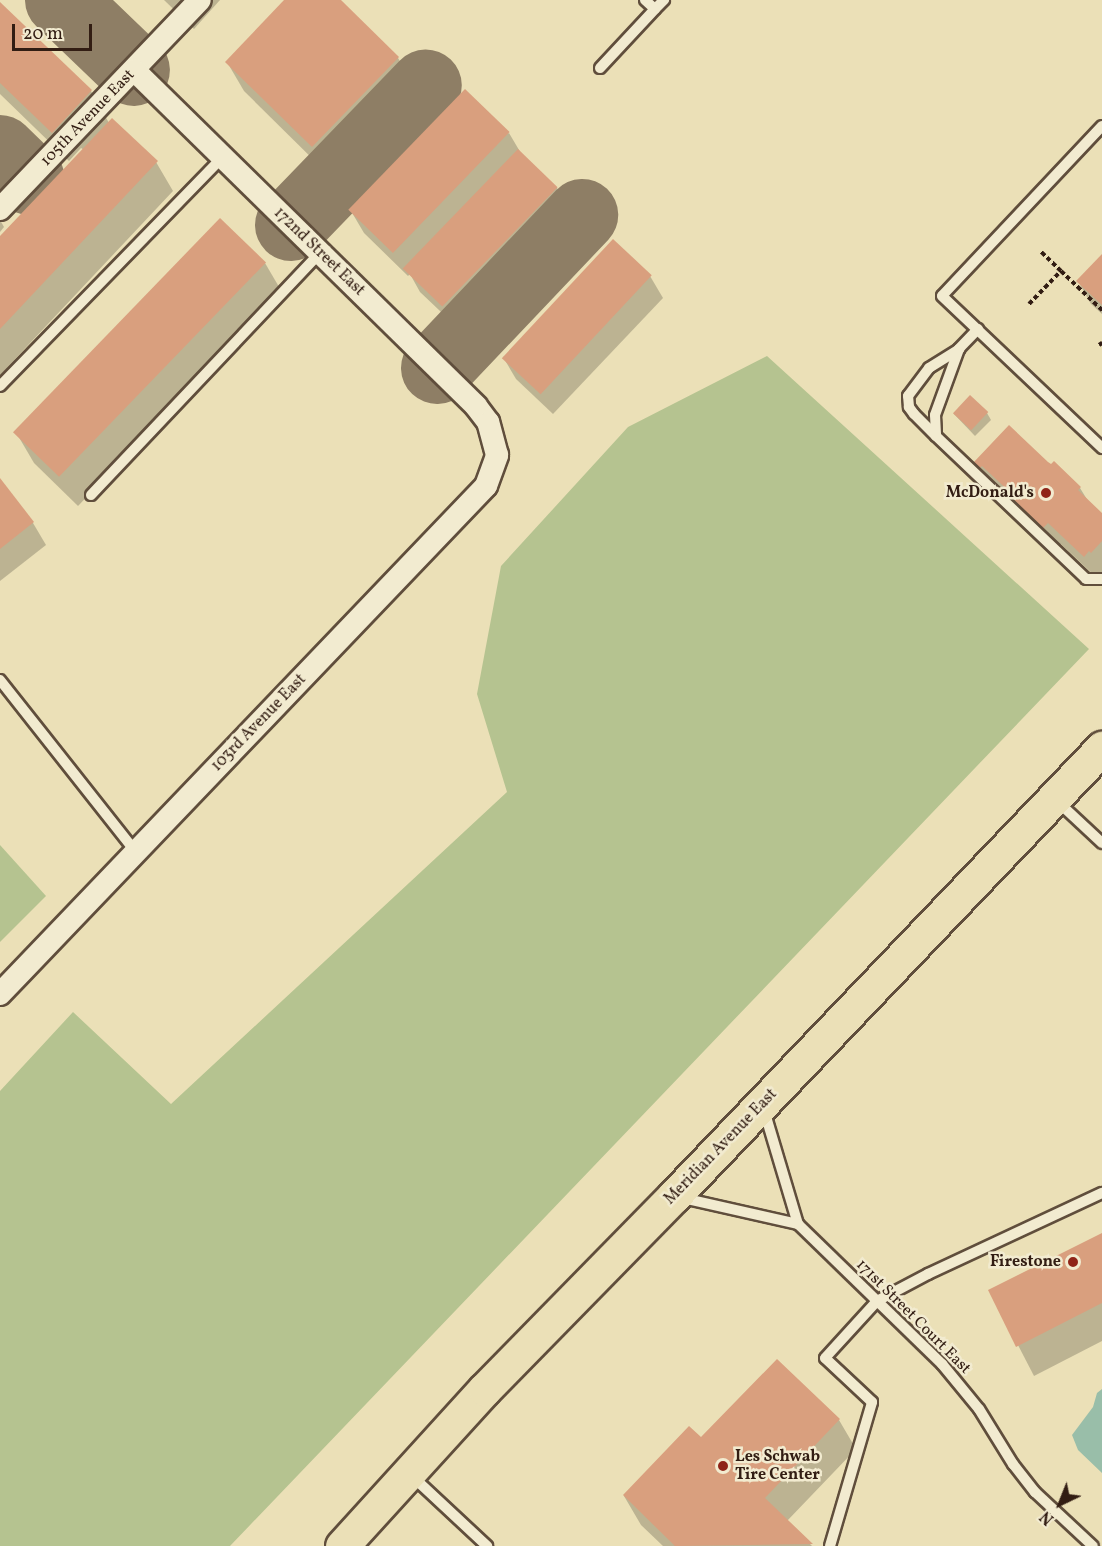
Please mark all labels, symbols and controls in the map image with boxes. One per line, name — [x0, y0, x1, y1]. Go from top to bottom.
scale bar — [15, 12, 94, 50]
text: 20 m — [23, 22, 63, 47]
street label: 105th Avenue East — [37, 66, 139, 170]
street label: 172nd Street East — [269, 204, 369, 300]
place label: McDonald's — [946, 483, 1034, 503]
marker: McDonald's — [1039, 486, 1053, 500]
street label: 103rd Avenue East — [208, 670, 310, 776]
street label: Meridian Avenue East — [661, 1085, 781, 1209]
place label: Firestone — [990, 1252, 1061, 1272]
marker: Firestone — [1066, 1255, 1080, 1269]
street label: 171st Street Court East — [852, 1256, 974, 1378]
place label: Les Schwab Tire Center — [735, 1447, 820, 1485]
marker: Les Schwab Tire Center — [716, 1459, 730, 1473]
north arrow — [1030, 1474, 1090, 1534]
text: N — [1036, 1505, 1059, 1529]

